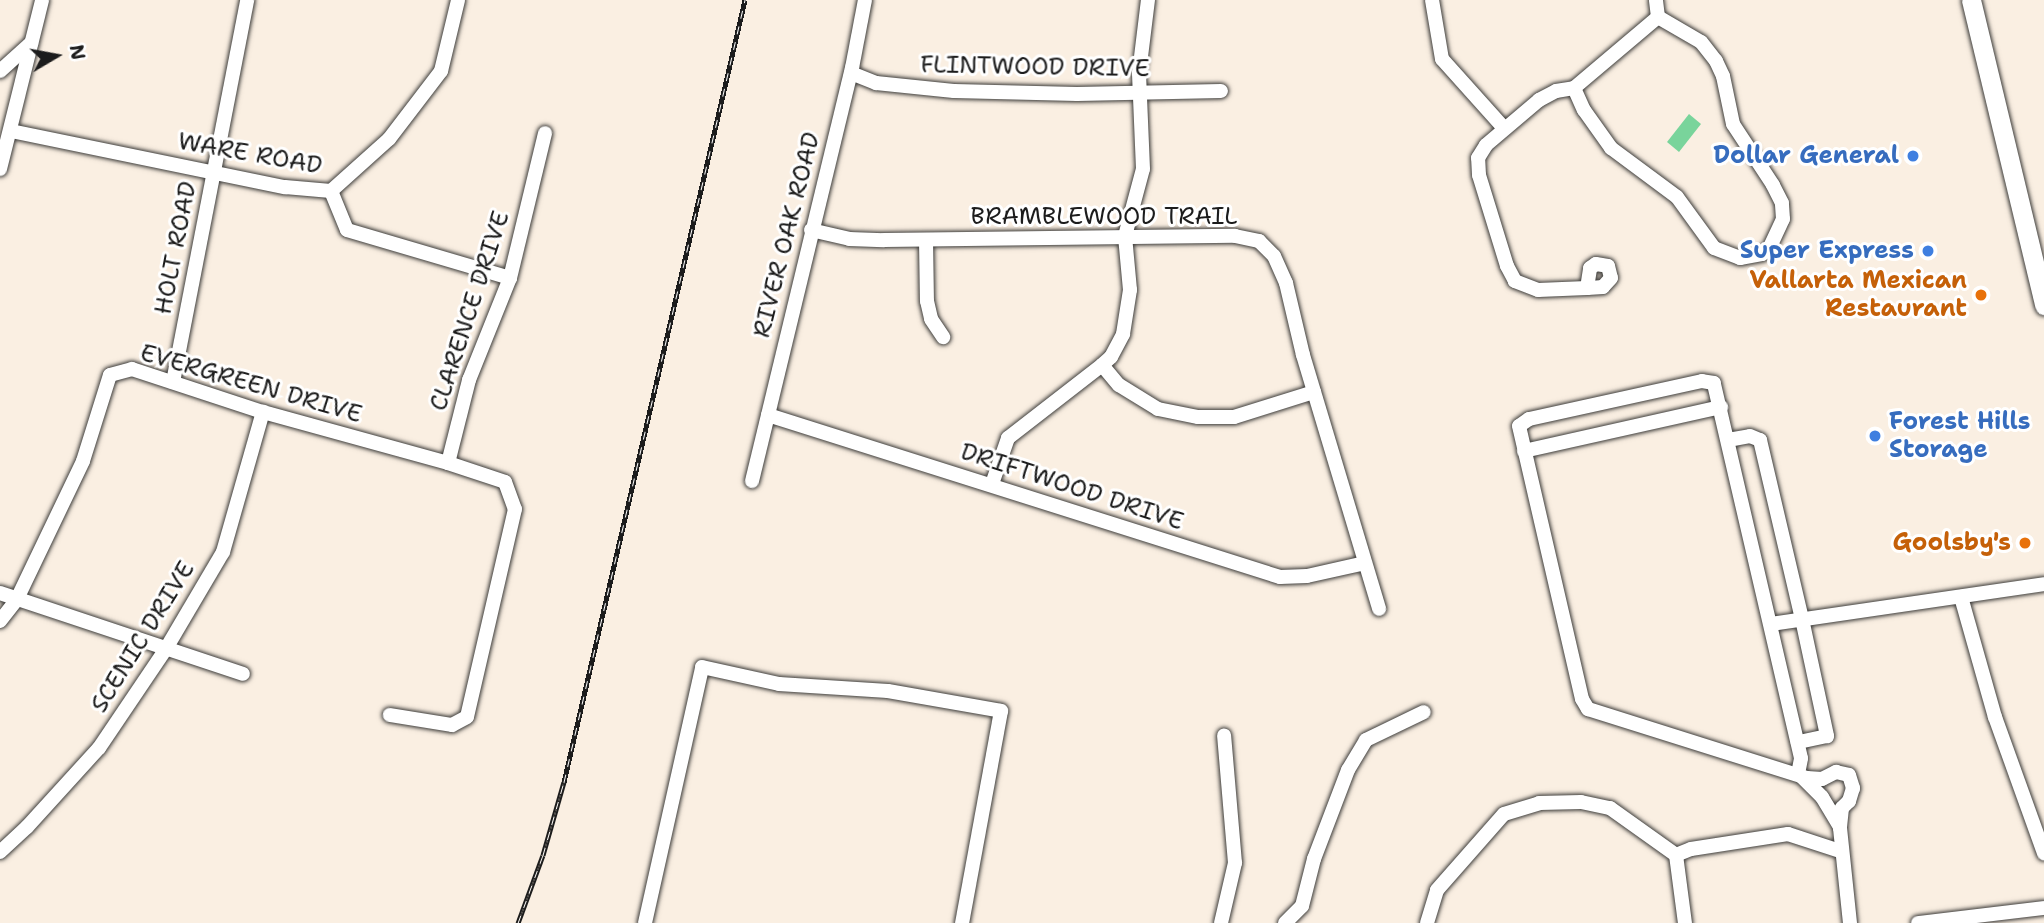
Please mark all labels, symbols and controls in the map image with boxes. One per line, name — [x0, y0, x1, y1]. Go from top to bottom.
north arrow — [21, 21, 91, 91]
text: N — [64, 43, 91, 62]
street label: FLINTWOOD DRIVE — [920, 51, 1150, 83]
street label: WARE ROAD — [176, 127, 324, 181]
street label: RIVER OAK ROAD — [748, 129, 826, 341]
place label: Dollar General — [1713, 142, 1899, 170]
marker: Dollar General — [1905, 148, 1921, 164]
street label: HOLT ROAD — [149, 179, 203, 317]
street label: BRAMBLEWOOD TRAIL — [970, 203, 1238, 231]
street label: CLARENCE DRIVE — [424, 207, 516, 415]
place label: Super Express — [1740, 237, 1914, 265]
marker: Super Express — [1920, 243, 1936, 259]
place label: Vallarta Mexican Restaurant — [1749, 267, 1967, 323]
marker: Vallarta Mexican Restaurant — [1973, 287, 1989, 303]
street label: EVERGREEN DRIVE — [137, 339, 365, 429]
place label: Forest Hills Storage — [1889, 408, 2030, 464]
marker: Forest Hills Storage — [1867, 428, 1883, 444]
street label: DRIFTWOOD DRIVE — [957, 437, 1187, 537]
place label: Goolsby's — [1893, 529, 2011, 557]
marker: Goolsby's — [2017, 535, 2033, 551]
street label: SCENIC DRIVE — [85, 556, 201, 718]

